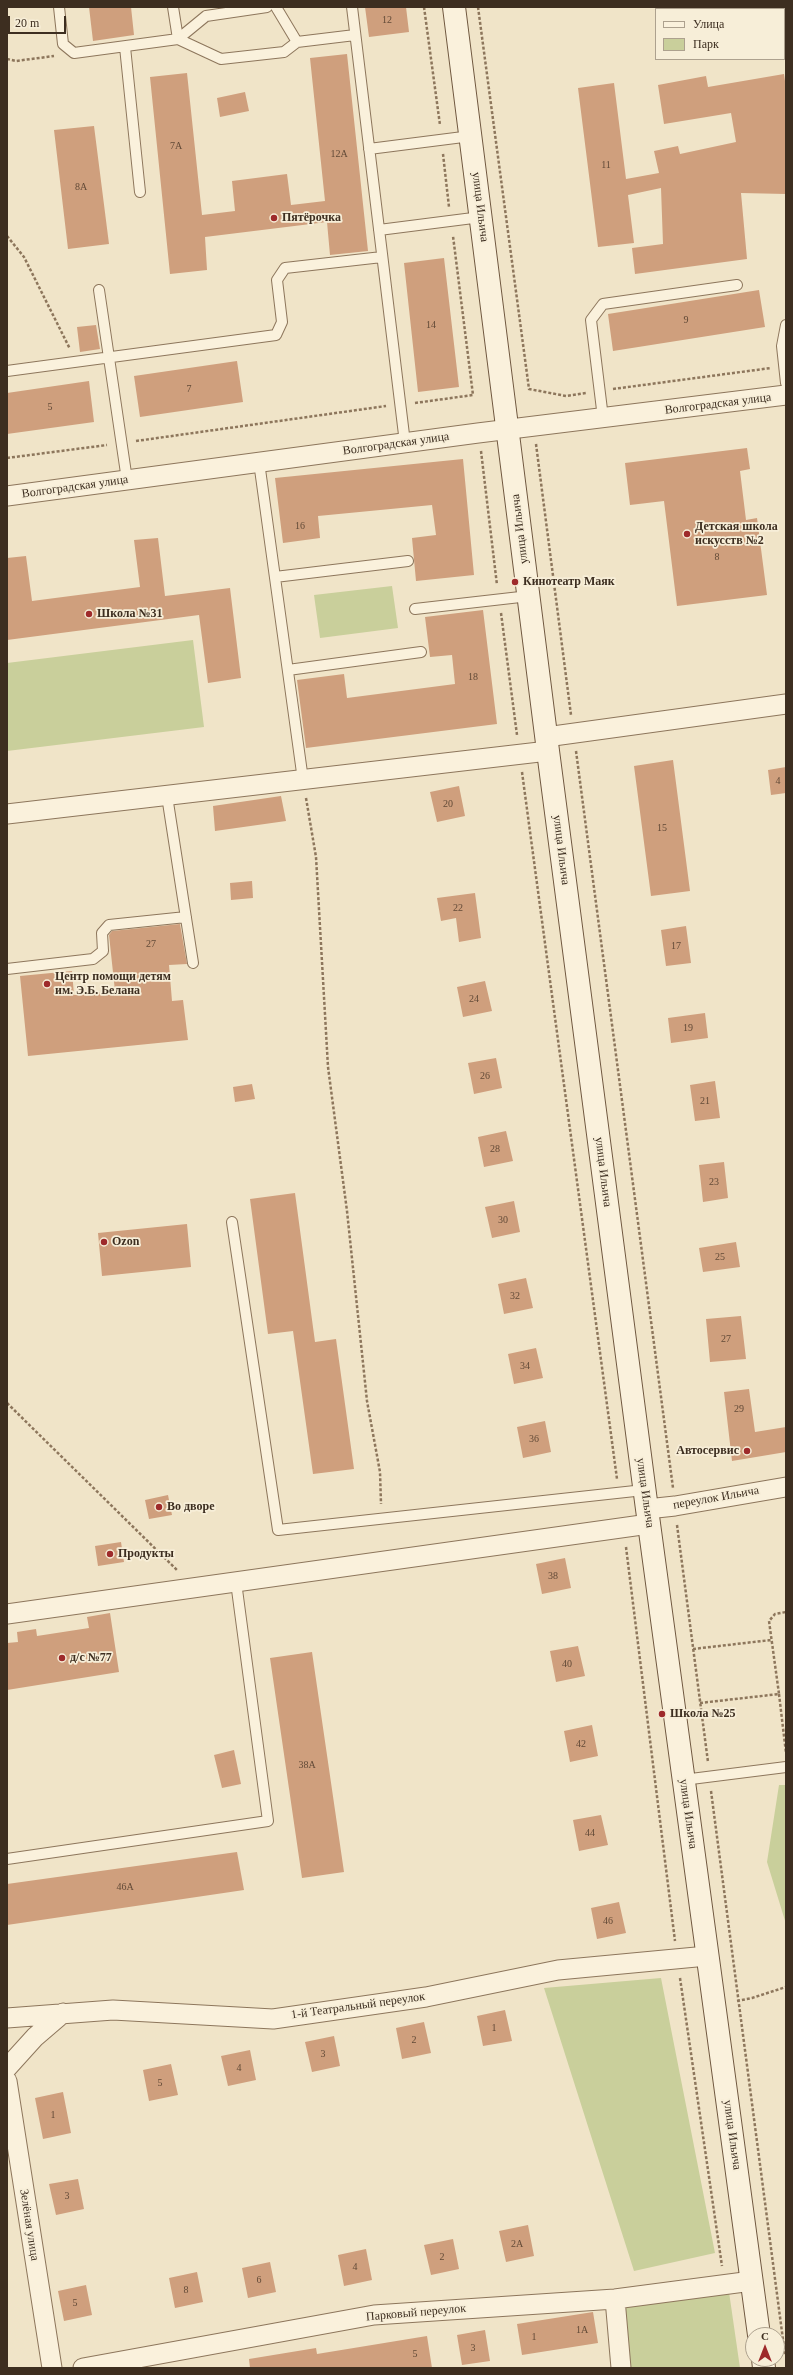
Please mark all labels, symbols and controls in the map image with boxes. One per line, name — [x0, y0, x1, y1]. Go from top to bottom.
scale bar — [10, 8, 68, 34]
legend — [655, 8, 785, 60]
house number: 12 — [382, 14, 392, 26]
text: 20 m — [15, 16, 39, 30]
text: Улица — [693, 17, 724, 31]
text: Парк — [693, 37, 719, 51]
house number: 7А — [170, 140, 182, 152]
house number: 12А — [330, 148, 348, 160]
house number: 11 — [601, 159, 611, 171]
street label: улица Ильича — [469, 171, 491, 243]
house number: 8А — [75, 181, 87, 193]
place label: Пятёрочка — [282, 211, 341, 225]
marker: Пятёрочка — [269, 213, 279, 223]
house number: 9 — [684, 314, 688, 326]
house number: 14 — [426, 319, 436, 331]
house number: 7 — [186, 383, 192, 395]
street label: Волгоградская улица — [664, 390, 772, 418]
house number: 5 — [48, 401, 52, 413]
street label: Волгоградская улица — [342, 429, 450, 459]
street label: Волгоградская улица — [21, 472, 129, 502]
street label: улица Ильича — [509, 493, 531, 565]
house number: 16 — [295, 520, 305, 532]
place label: Детская школа искусств №2 — [695, 520, 778, 548]
marker: Детская школа искусств №2 — [682, 529, 692, 539]
house number: 8 — [714, 551, 720, 563]
place label: Кинотеатр Маяк — [523, 575, 615, 589]
marker: Кинотеатр Маяк — [510, 577, 520, 587]
place label: Школа №31 — [97, 607, 163, 621]
marker: Школа №31 — [84, 609, 94, 619]
house number: 18 — [468, 671, 478, 683]
house number: 4 — [776, 775, 780, 787]
house number: 20 — [443, 798, 453, 810]
street label: улица Ильича — [550, 814, 572, 886]
house number: 15 — [657, 822, 667, 834]
house number: 22 — [453, 902, 463, 914]
house number: 27 — [146, 938, 156, 950]
house number: 17 — [671, 940, 681, 952]
place label: Центр помощи детям им. Э.Б. Белана — [55, 970, 171, 998]
marker: Центр помощи детям им. Э.Б. Белана — [42, 979, 52, 989]
house number: 24 — [469, 993, 479, 1005]
house number: 19 — [683, 1022, 693, 1034]
house number: 26 — [480, 1070, 490, 1082]
house number: 21 — [700, 1095, 710, 1107]
street label: улица Ильича — [592, 1136, 614, 1208]
house number: 28 — [490, 1143, 500, 1155]
house number: 23 — [709, 1176, 719, 1188]
house number: 30 — [498, 1214, 508, 1226]
place label: Ozon — [112, 1235, 139, 1249]
marker: Ozon — [99, 1237, 109, 1247]
house number: 25 — [715, 1251, 725, 1263]
house number: 32 — [510, 1290, 520, 1302]
house number: 27 — [721, 1333, 731, 1345]
house number: 34 — [520, 1360, 530, 1372]
house number: 29 — [734, 1403, 744, 1415]
house number: 36 — [529, 1433, 539, 1445]
place label: Автосервис — [676, 1444, 739, 1458]
marker: Автосервис — [742, 1446, 752, 1456]
street label: улица Ильича — [633, 1457, 657, 1529]
street label: переулок Ильича — [672, 1483, 760, 1513]
place label: Во дворе — [167, 1500, 214, 1514]
marker: Во дворе — [154, 1502, 164, 1512]
place label: Продукты — [118, 1547, 174, 1561]
marker: Продукты — [105, 1549, 115, 1559]
house number: 38 — [548, 1570, 558, 1582]
place label: д/с №77 — [70, 1651, 112, 1665]
marker: д/с №77 — [57, 1653, 67, 1663]
house number: 40 — [562, 1658, 572, 1670]
place label: Школа №25 — [670, 1707, 736, 1721]
marker: Школа №25 — [657, 1709, 667, 1719]
house number: 42 — [576, 1738, 586, 1750]
house number: 38А — [298, 1759, 316, 1771]
street label: улица Ильича — [676, 1778, 700, 1850]
house number: 44 — [585, 1827, 595, 1839]
house number: 46А — [116, 1881, 134, 1893]
house number: 46 — [603, 1915, 613, 1927]
street label: 1-й Театральный переулок — [290, 1989, 426, 2023]
house number: 1 — [492, 2022, 496, 2034]
house number: 2 — [412, 2034, 416, 2046]
house number: 3 — [320, 2048, 326, 2060]
house number: 4 — [236, 2062, 242, 2074]
house number: 5 — [158, 2077, 162, 2089]
street label: улица Ильича — [720, 2099, 744, 2171]
house number: 1 — [50, 2109, 56, 2121]
street label: Зелёная улица — [16, 2188, 42, 2262]
house number: 3 — [64, 2190, 70, 2202]
house number: 2А — [511, 2238, 523, 2250]
house number: 2 — [440, 2251, 444, 2263]
house number: 4 — [352, 2261, 358, 2273]
house number: 6 — [256, 2274, 262, 2286]
house number: 8 — [184, 2284, 188, 2296]
house number: 5 — [72, 2297, 78, 2309]
street label: Парковый переулок — [365, 2301, 467, 2325]
house number: 1А — [576, 2324, 588, 2336]
north arrow — [745, 2327, 785, 2367]
text: С — [761, 2330, 769, 2342]
house number: 1 — [532, 2331, 536, 2343]
house number: 3 — [470, 2342, 476, 2354]
house number: 5 — [412, 2348, 418, 2360]

